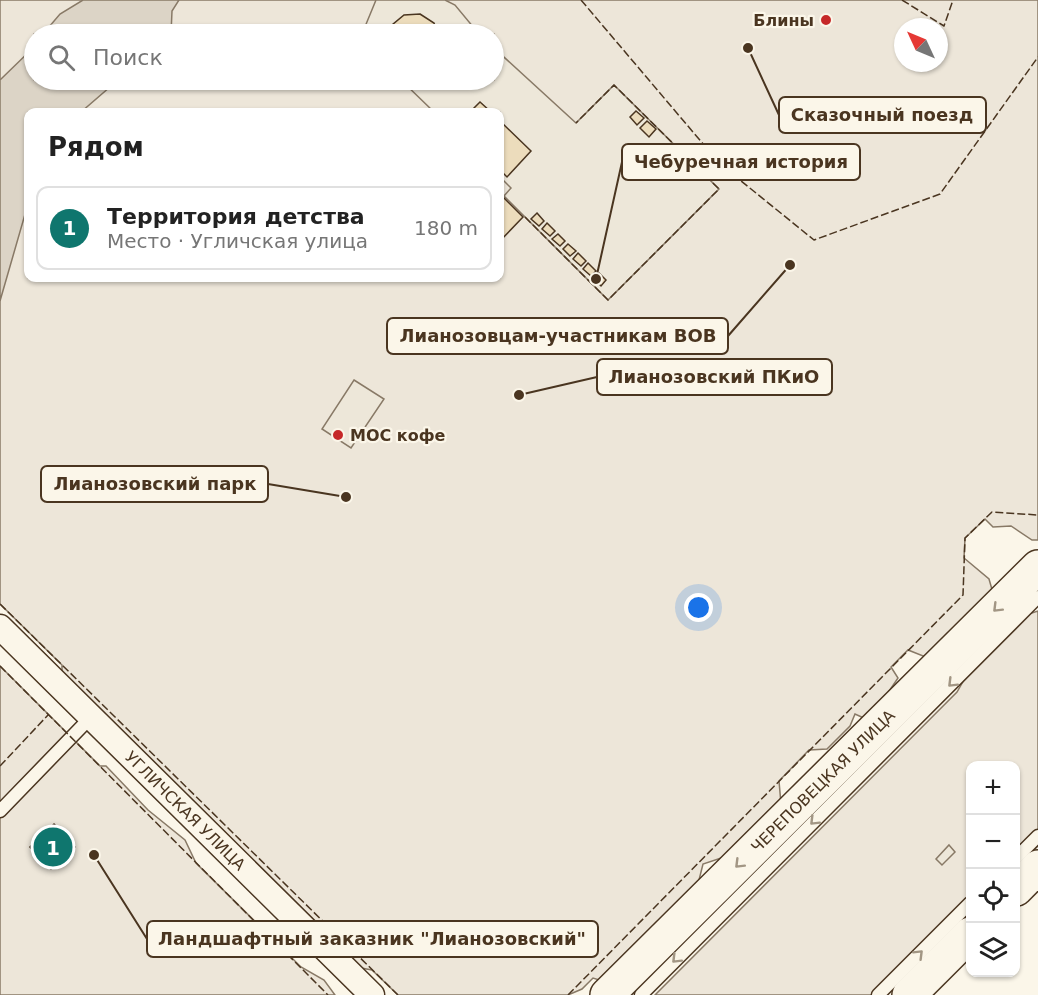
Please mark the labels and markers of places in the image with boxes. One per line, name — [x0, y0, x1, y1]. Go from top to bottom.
place label: Блины — [753, 11, 814, 30]
marker: Блины — [819, 13, 833, 27]
callout: Cказочный поезд — [779, 97, 986, 133]
callout: Чебуречная история — [622, 144, 860, 180]
callout: Лианозовцам-участникам ВОВ — [387, 318, 728, 354]
callout: Лианозовский ПКиО — [597, 359, 832, 395]
place label: МОС кофе — [350, 426, 446, 445]
marker: МОС кофе — [331, 428, 345, 442]
callout: Лианозовский парк — [41, 466, 268, 502]
pin: 1 — [34, 824, 72, 870]
callout: Ландшафтный заказник "Лианозовский" — [147, 921, 598, 957]

